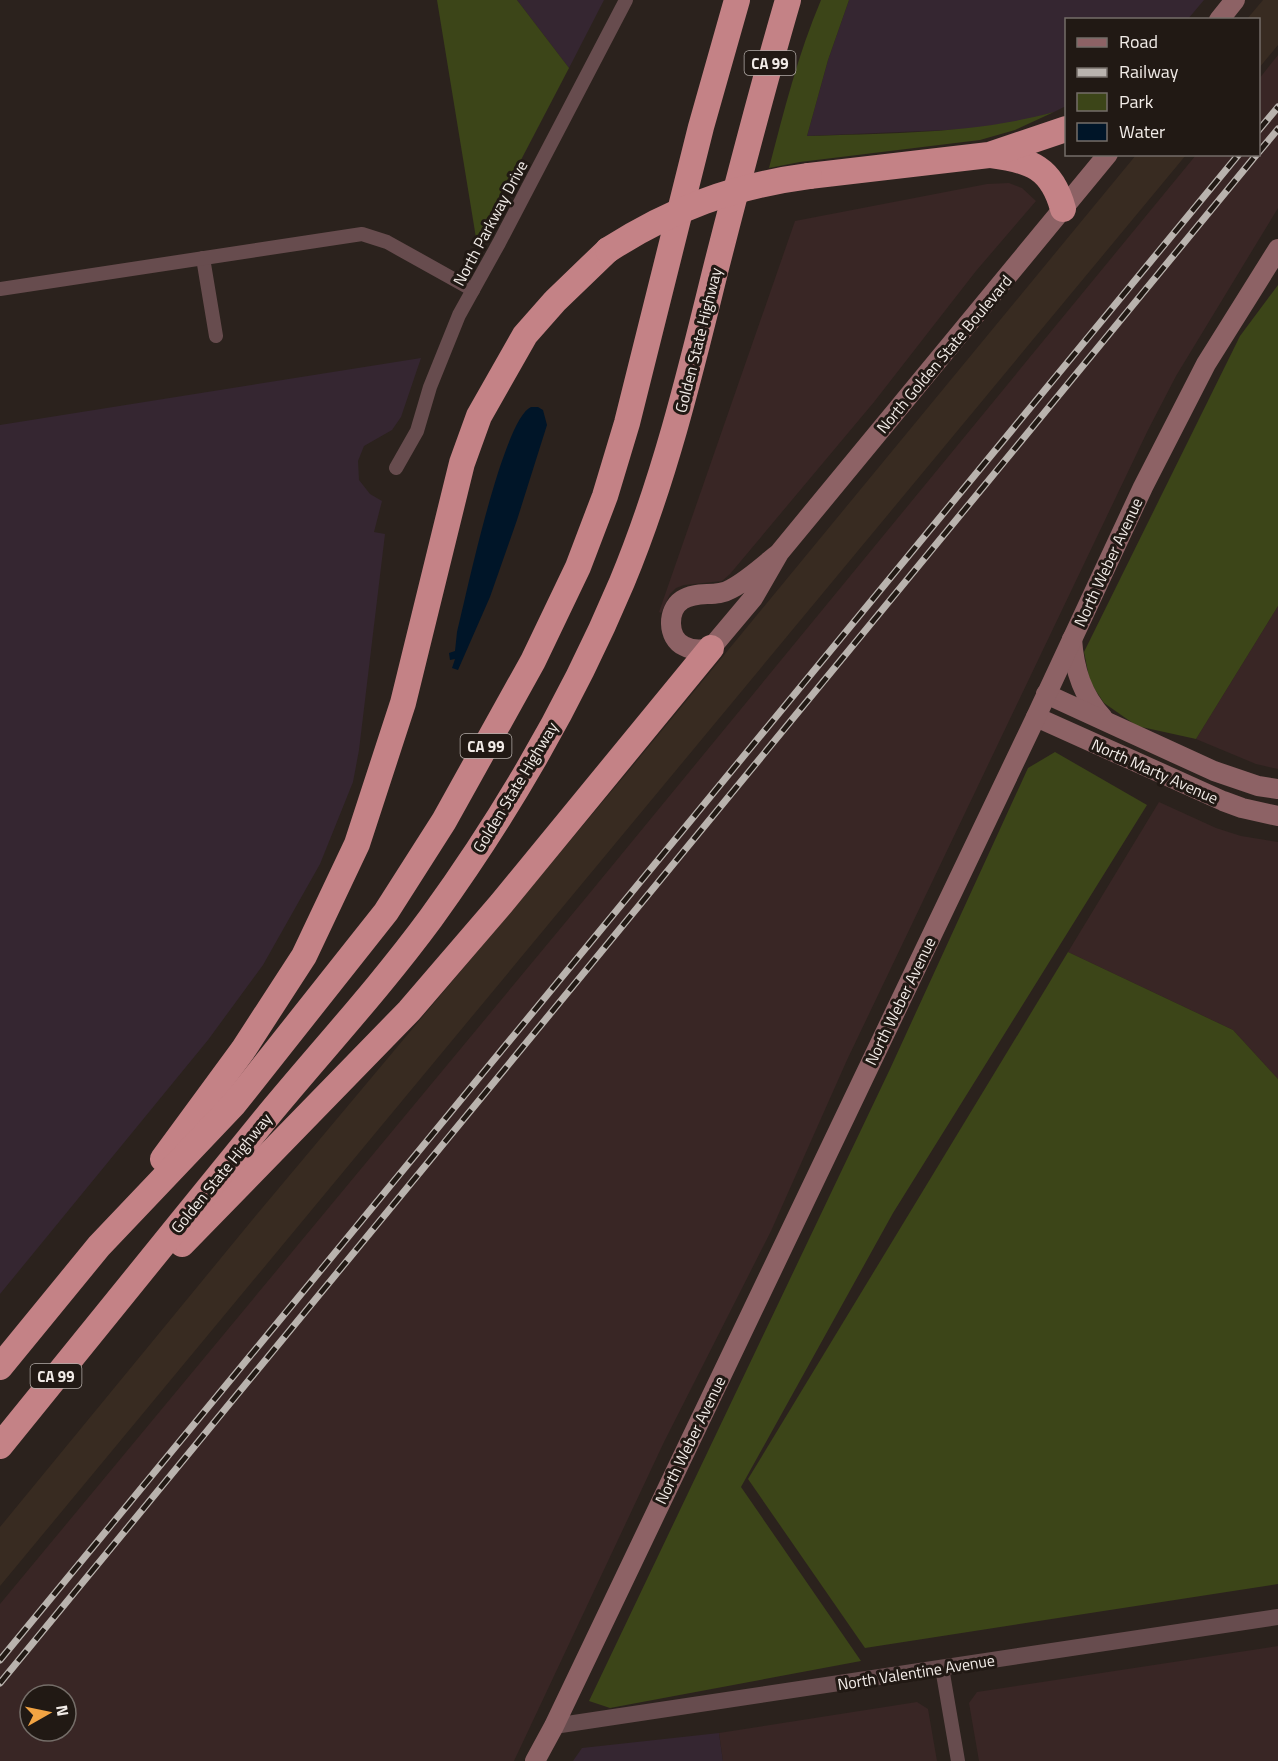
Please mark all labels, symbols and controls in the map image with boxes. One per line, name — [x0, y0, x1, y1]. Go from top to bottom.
legend — [1065, 18, 1260, 156]
text: Road — [1119, 28, 1158, 55]
road number: CA 99 — [744, 51, 796, 75]
text: Railway — [1119, 58, 1179, 85]
text: Park — [1119, 88, 1154, 115]
text: Water — [1119, 118, 1165, 145]
street label: North Parkway Drive — [447, 156, 533, 290]
street label: Golden State Highway — [668, 265, 728, 415]
street label: North Golden State Boulevard — [870, 270, 1018, 438]
street label: North Weber Avenue — [1068, 493, 1148, 631]
street label: Golden State Highway — [466, 717, 564, 857]
street label: North Marty Avenue — [1088, 732, 1222, 810]
road number: CA 99 — [460, 734, 512, 758]
street label: North Weber Avenue — [859, 933, 941, 1069]
street label: Golden State Highway — [165, 1107, 277, 1238]
road number: CA 99 — [31, 1364, 82, 1388]
street label: North Weber Avenue — [649, 1372, 731, 1508]
street label: North Valentine Avenue — [836, 1648, 996, 1696]
north arrow — [18, 1683, 78, 1743]
text: N — [50, 1703, 76, 1718]

